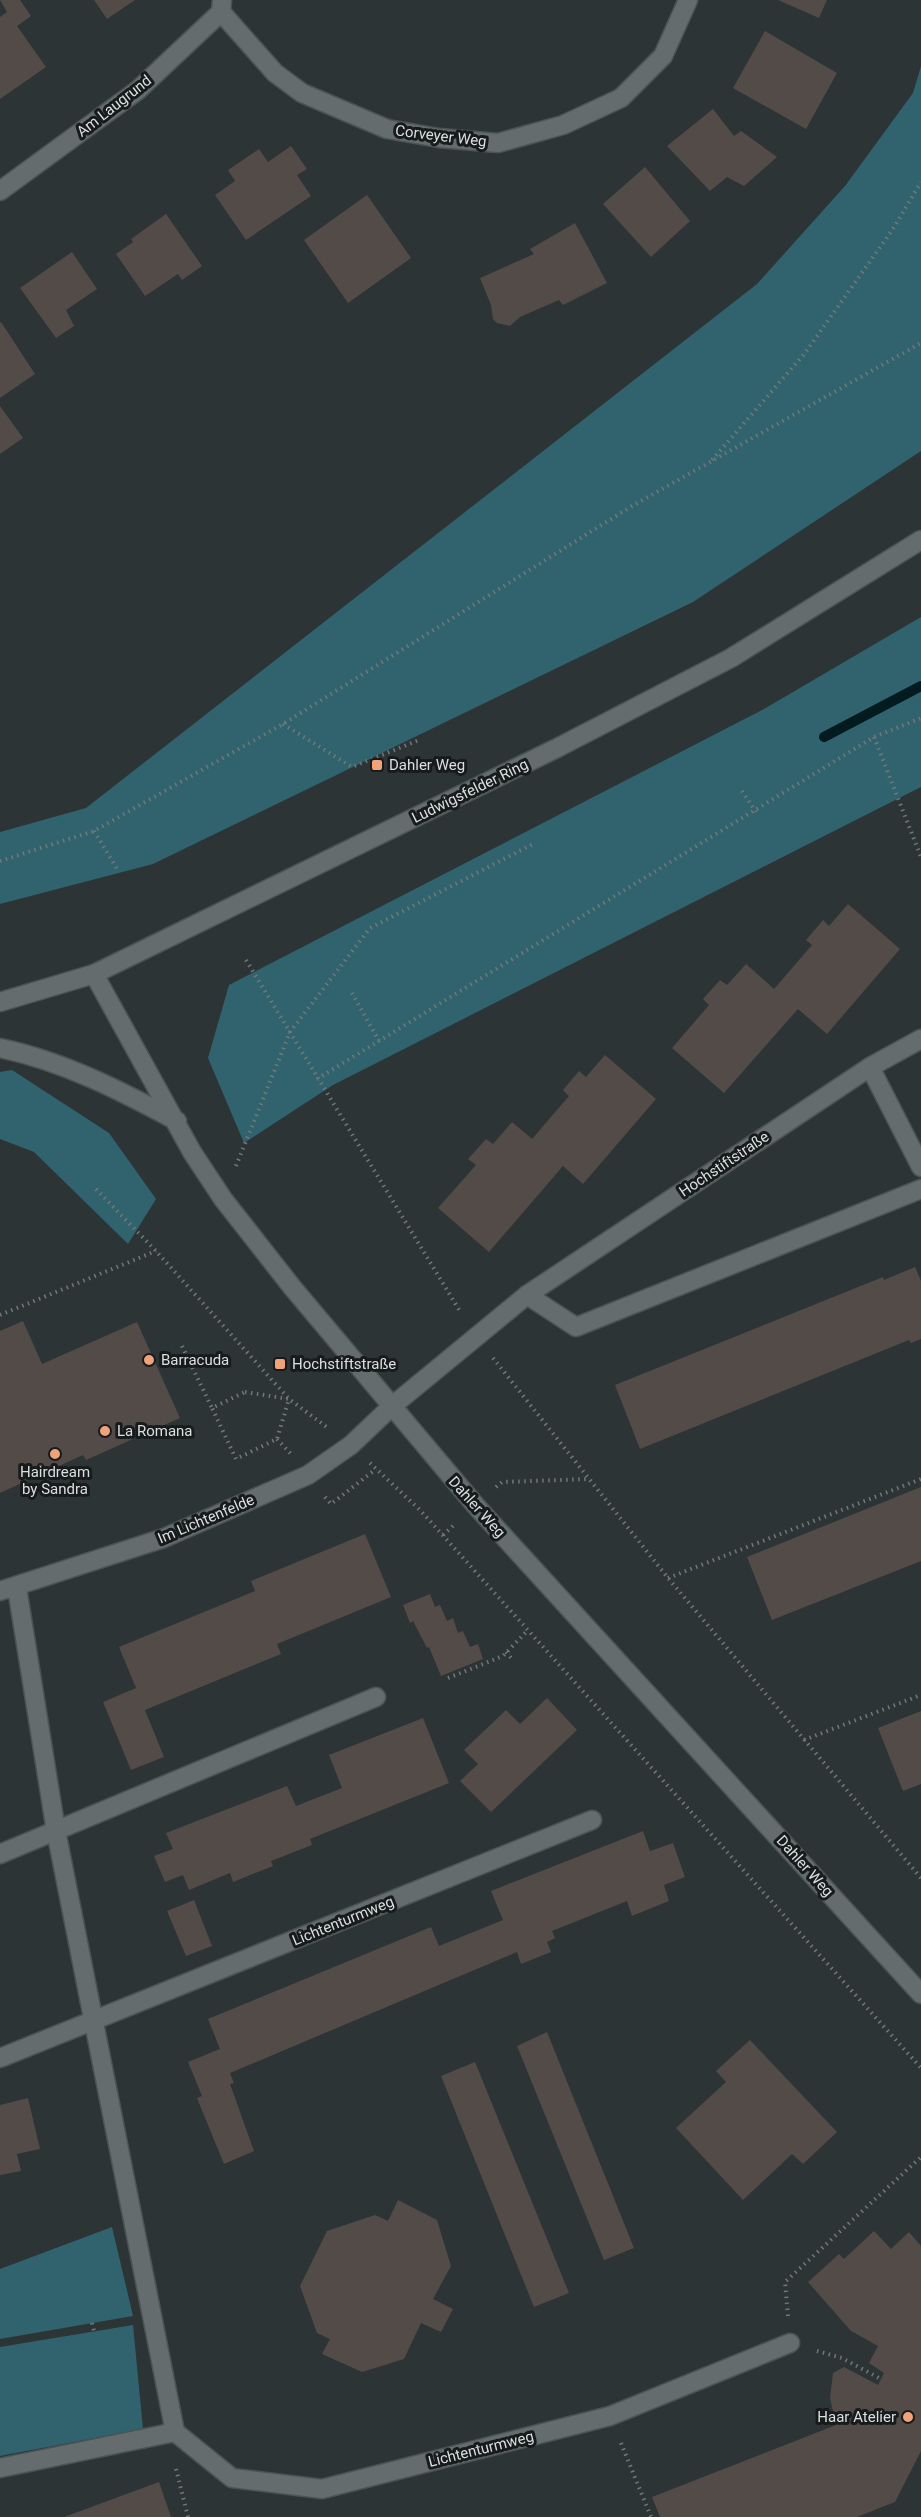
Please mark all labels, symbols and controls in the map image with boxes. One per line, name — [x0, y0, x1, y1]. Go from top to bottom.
street label: Am Laugrund — [73, 71, 155, 141]
street label: Corveyer Weg — [394, 121, 488, 151]
street label: Ludwigsfelder Ring — [409, 755, 531, 827]
place label: Dahler Weg — [389, 756, 465, 774]
marker: Dahler Weg — [370, 758, 384, 772]
street label: Hochstiftstraße — [676, 1127, 772, 1201]
place label: Barracuda — [161, 1351, 229, 1369]
marker: Barracuda — [142, 1353, 156, 1367]
place label: Hochstiftstraße — [292, 1355, 396, 1373]
marker: Hochstiftstraße — [273, 1357, 287, 1371]
place label: La Romana — [117, 1422, 193, 1440]
marker: La Romana — [98, 1424, 112, 1438]
marker: Hairdream by Sandra — [48, 1447, 62, 1461]
place label: Hairdream by Sandra — [20, 1463, 90, 1498]
street label: Dahler Weg — [445, 1473, 509, 1541]
street label: Im Lichtenfelde — [155, 1491, 257, 1547]
street label: Dahler Weg — [773, 1832, 837, 1900]
street label: Lichtenturmweg — [290, 1892, 396, 1950]
place label: Haar Atelier — [817, 2408, 896, 2426]
marker: Haar Atelier — [901, 2410, 915, 2424]
street label: Lichtenturmweg — [426, 2427, 536, 2471]

